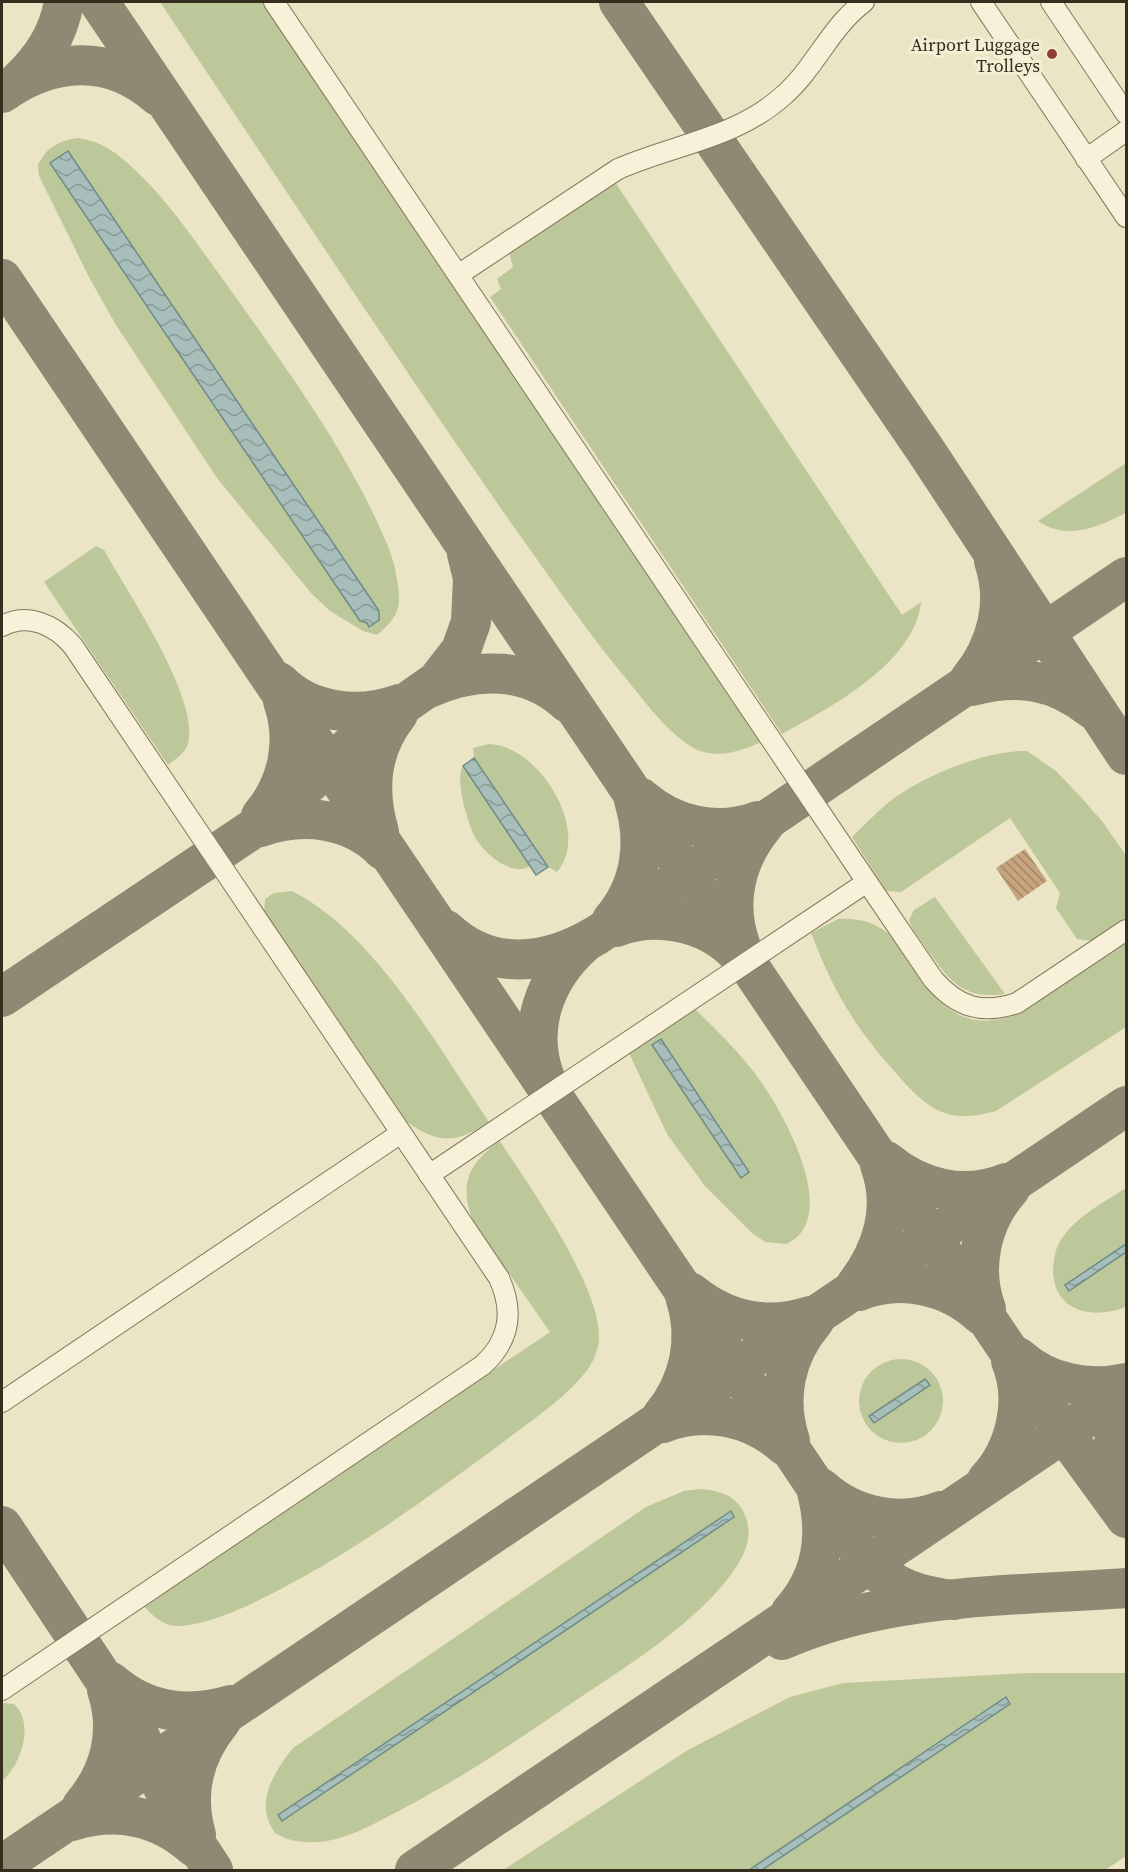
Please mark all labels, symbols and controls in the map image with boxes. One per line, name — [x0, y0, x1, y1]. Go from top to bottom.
place label: Airport Luggage Trolleys — [911, 32, 1040, 78]
marker: Airport Luggage Trolleys — [1045, 47, 1059, 61]

